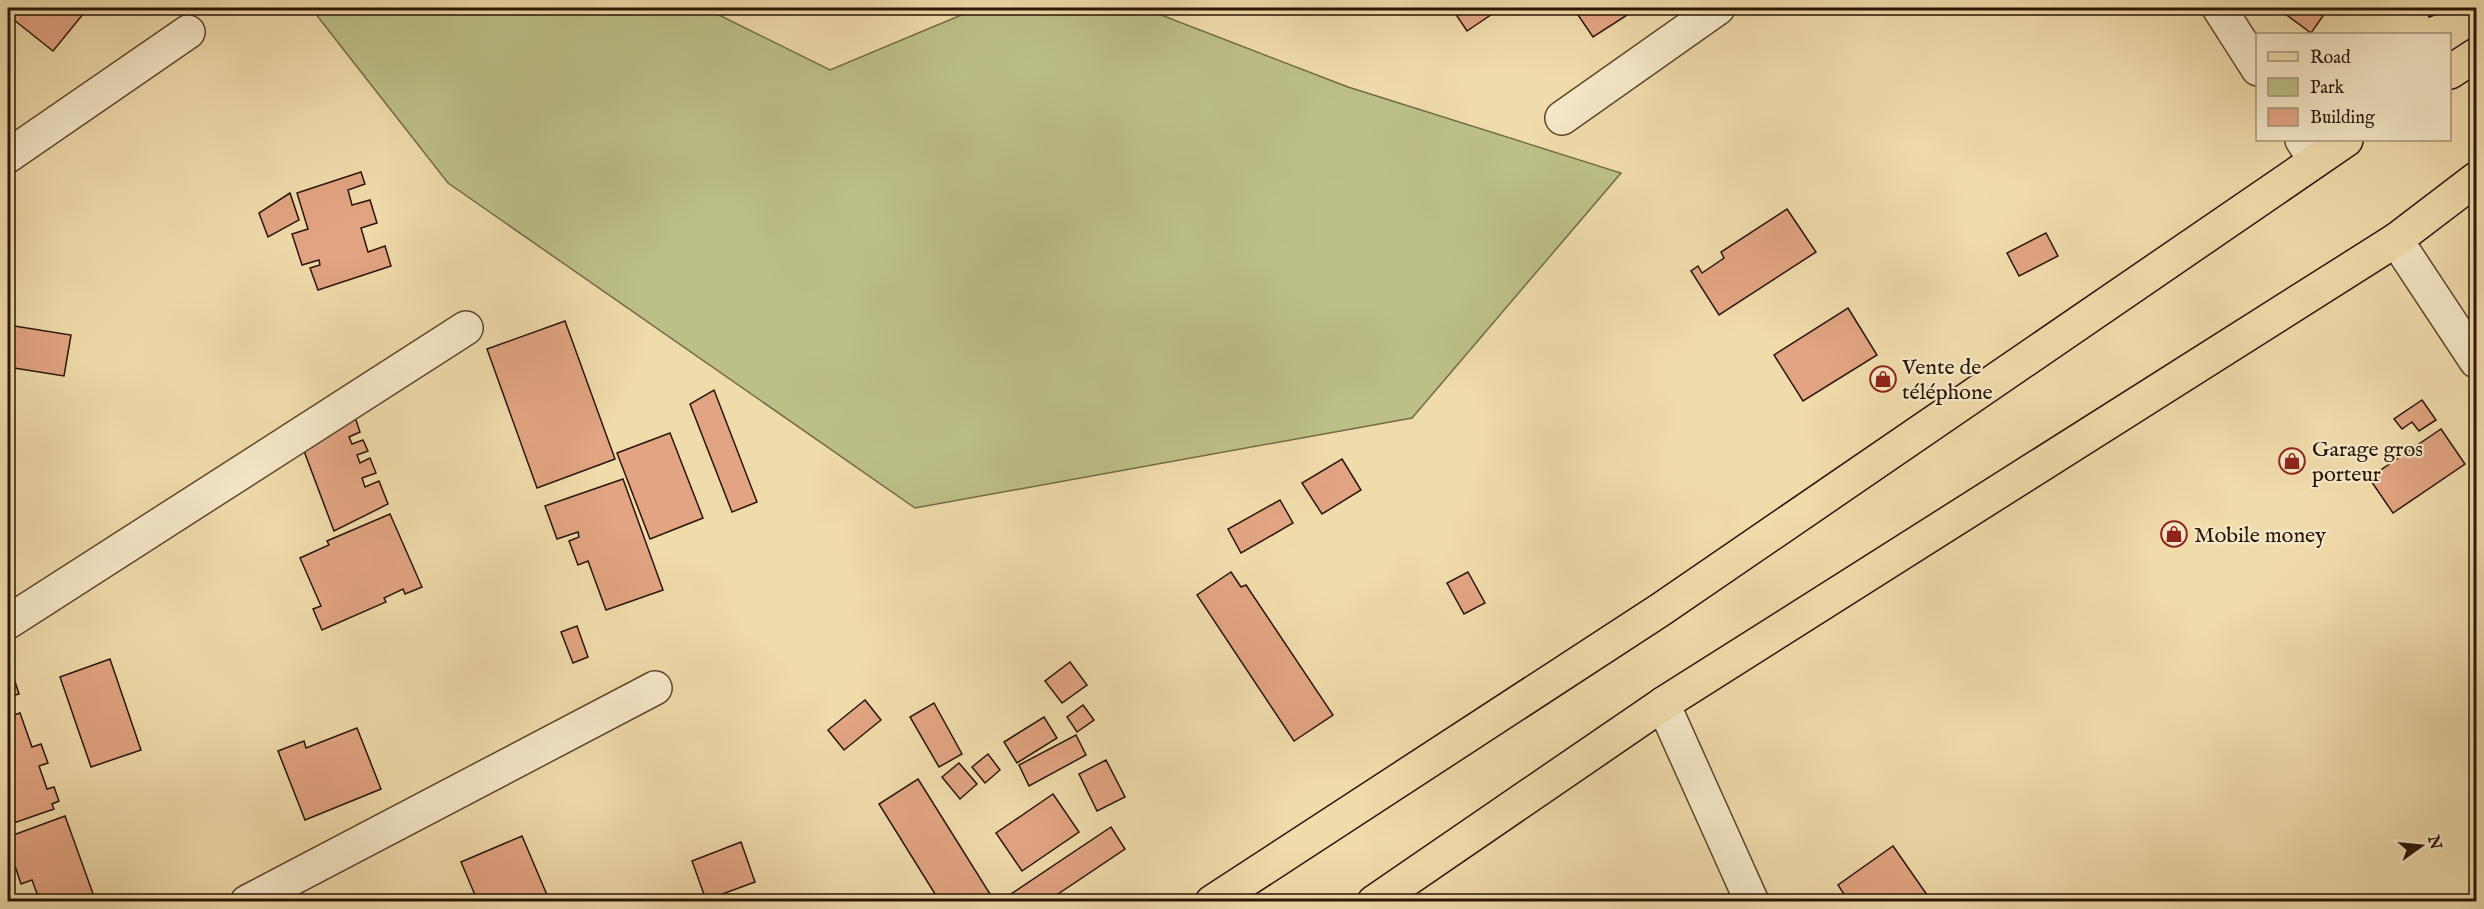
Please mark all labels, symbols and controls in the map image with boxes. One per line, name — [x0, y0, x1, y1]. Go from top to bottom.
legend — [2256, 33, 2451, 141]
text: Road — [2310, 47, 2351, 70]
text: Park — [2310, 77, 2345, 100]
text: Building — [2310, 107, 2375, 130]
place label: Vente de téléphone — [1901, 354, 1993, 407]
shop icon: Vente de téléphone — [1868, 364, 1898, 394]
place label: Garage gros porteur — [2312, 436, 2423, 489]
shop icon: Garage gros porteur — [2277, 446, 2307, 476]
shop icon: Mobile money — [2159, 519, 2189, 549]
place label: Mobile money — [2194, 522, 2326, 550]
north arrow — [2391, 816, 2451, 876]
text: N — [2422, 832, 2445, 852]

